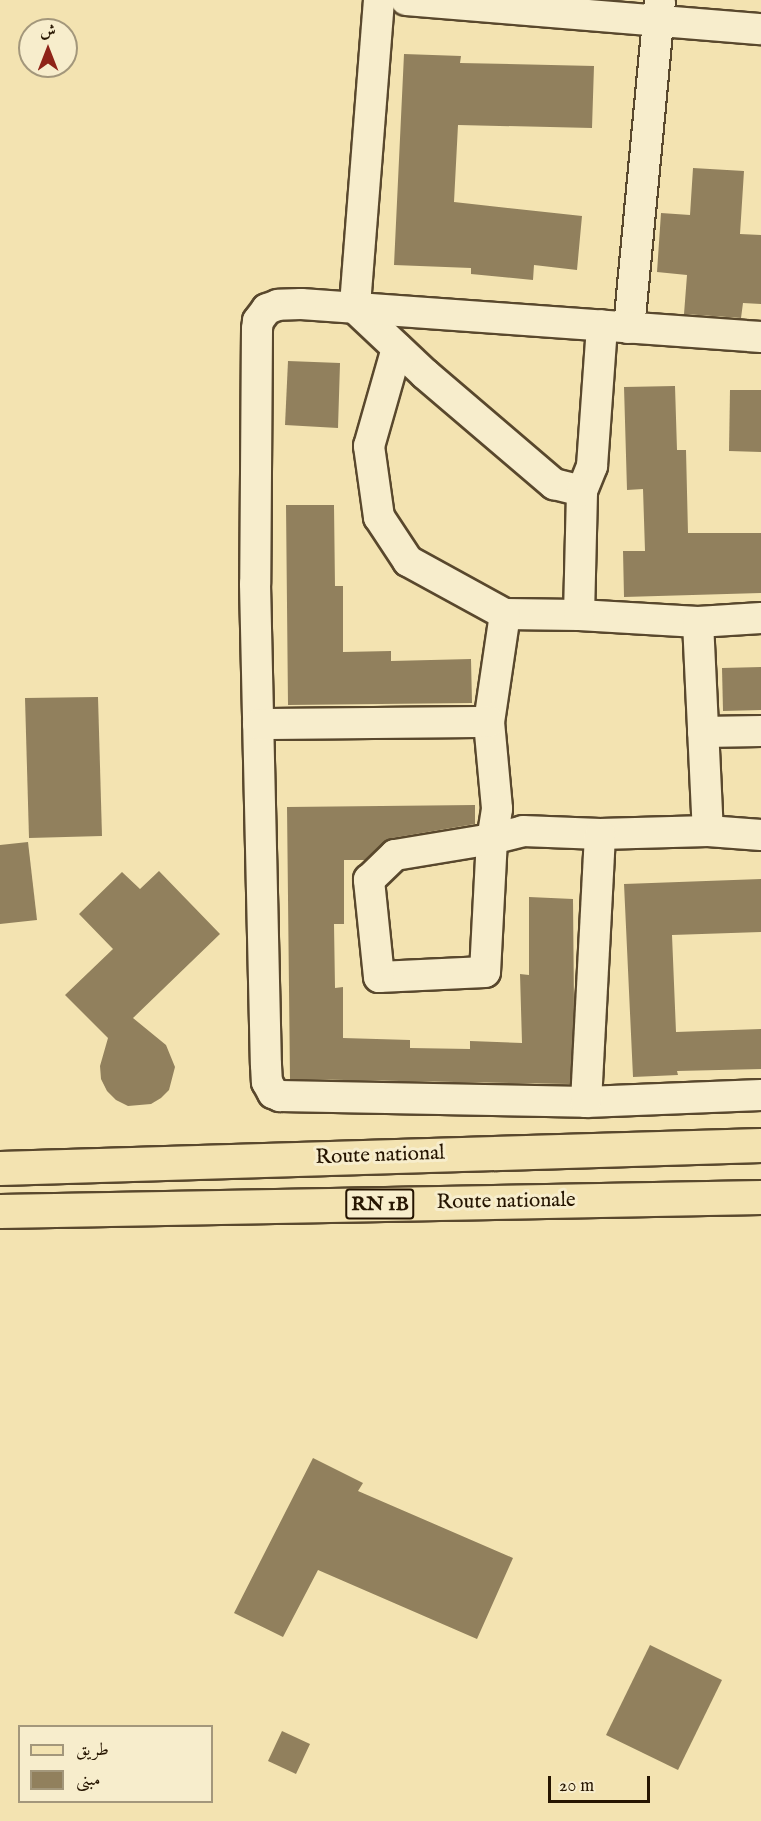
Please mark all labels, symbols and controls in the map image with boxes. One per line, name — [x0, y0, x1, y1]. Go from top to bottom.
north arrow — [18, 18, 78, 78]
text: ش — [40, 22, 56, 42]
street label: Route national — [315, 1141, 445, 1171]
road number: RN 1B — [344, 1187, 416, 1221]
street label: Route nationale — [436, 1188, 576, 1216]
legend — [18, 1725, 213, 1803]
text: طريق — [76, 1739, 109, 1762]
scale bar — [551, 1764, 653, 1802]
text: مبنى — [76, 1769, 101, 1792]
text: 20 m — [559, 1775, 594, 1798]

